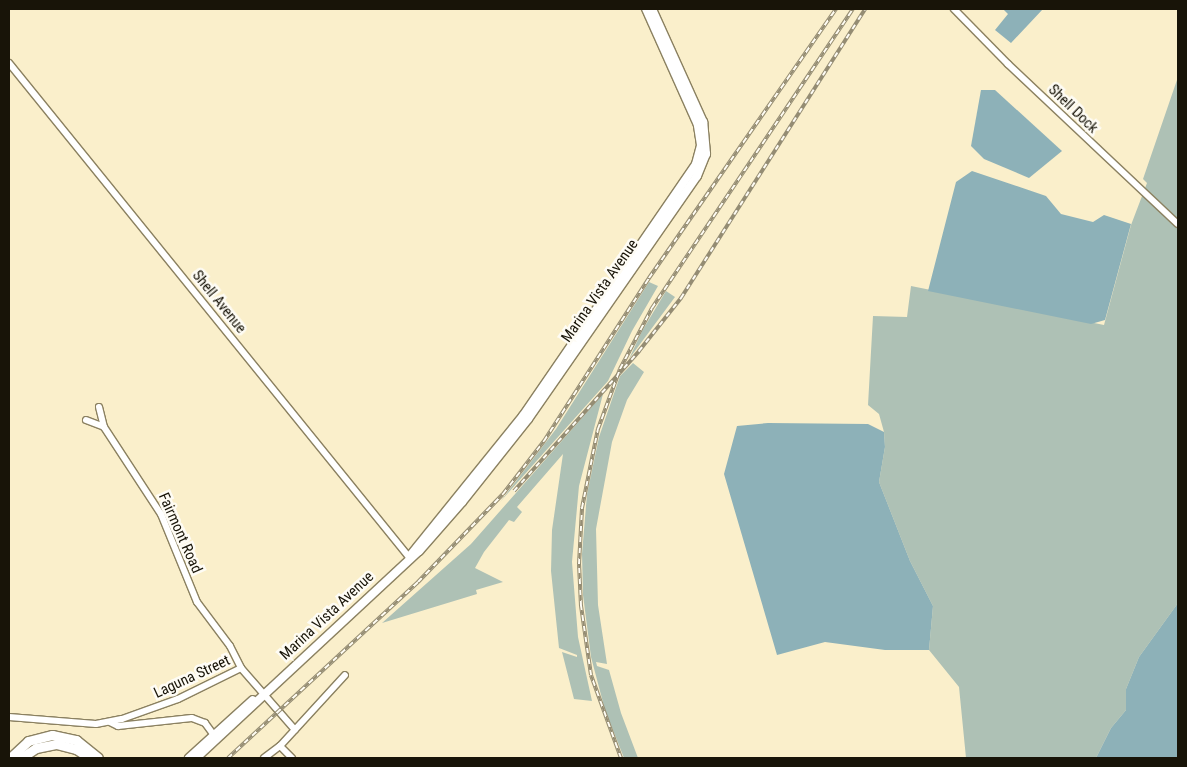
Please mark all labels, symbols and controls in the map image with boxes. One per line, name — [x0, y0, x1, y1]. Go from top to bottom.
street label: Shell Dock — [1044, 81, 1102, 137]
street label: Marina Vista Avenue — [558, 236, 642, 346]
street label: Shell Avenue — [188, 267, 250, 337]
street label: Fairmont Road — [154, 490, 206, 576]
street label: Marina Vista Avenue — [276, 568, 378, 664]
street label: Laguna Street — [151, 652, 233, 702]

